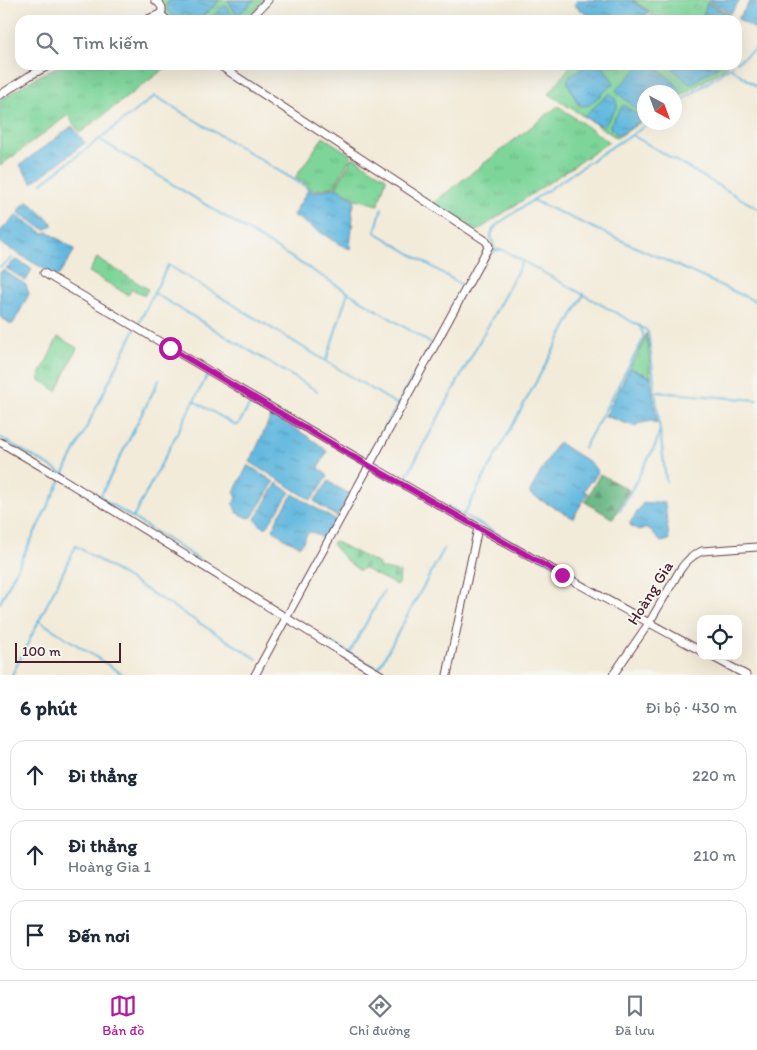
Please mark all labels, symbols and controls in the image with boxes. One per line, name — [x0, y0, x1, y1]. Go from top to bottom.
search box — [15, 15, 742, 70]
icon: search — [33, 29, 61, 57]
text: Tìm kiếm — [73, 31, 148, 54]
north arrow — [637, 85, 682, 130]
route start — [159, 337, 182, 360]
street label: Hoàng Gia — [623, 557, 677, 628]
route end — [551, 564, 574, 587]
map controls — [697, 615, 742, 660]
button: locate — [697, 615, 742, 660]
scale bar — [15, 640, 121, 663]
text: 100 m — [22, 643, 61, 660]
text: 6 phút — [20, 695, 77, 720]
text: Đi bộ · 430 m — [646, 698, 737, 717]
icon: ahead — [21, 761, 49, 789]
text: Đi thẳng — [68, 764, 137, 787]
text: 220 m — [692, 766, 736, 785]
text: Đi thẳng — [68, 834, 137, 857]
icon: ahead — [21, 841, 49, 869]
text: 210 m — [693, 846, 736, 865]
text: Hoàng Gia 1 — [68, 857, 151, 876]
icon: arrive — [21, 921, 49, 949]
text: Đến nơi — [68, 924, 130, 947]
tab: Bản đồ — [102, 992, 145, 1039]
tab: Chỉ đường — [349, 992, 410, 1039]
tab: Đã lưu — [615, 992, 655, 1039]

